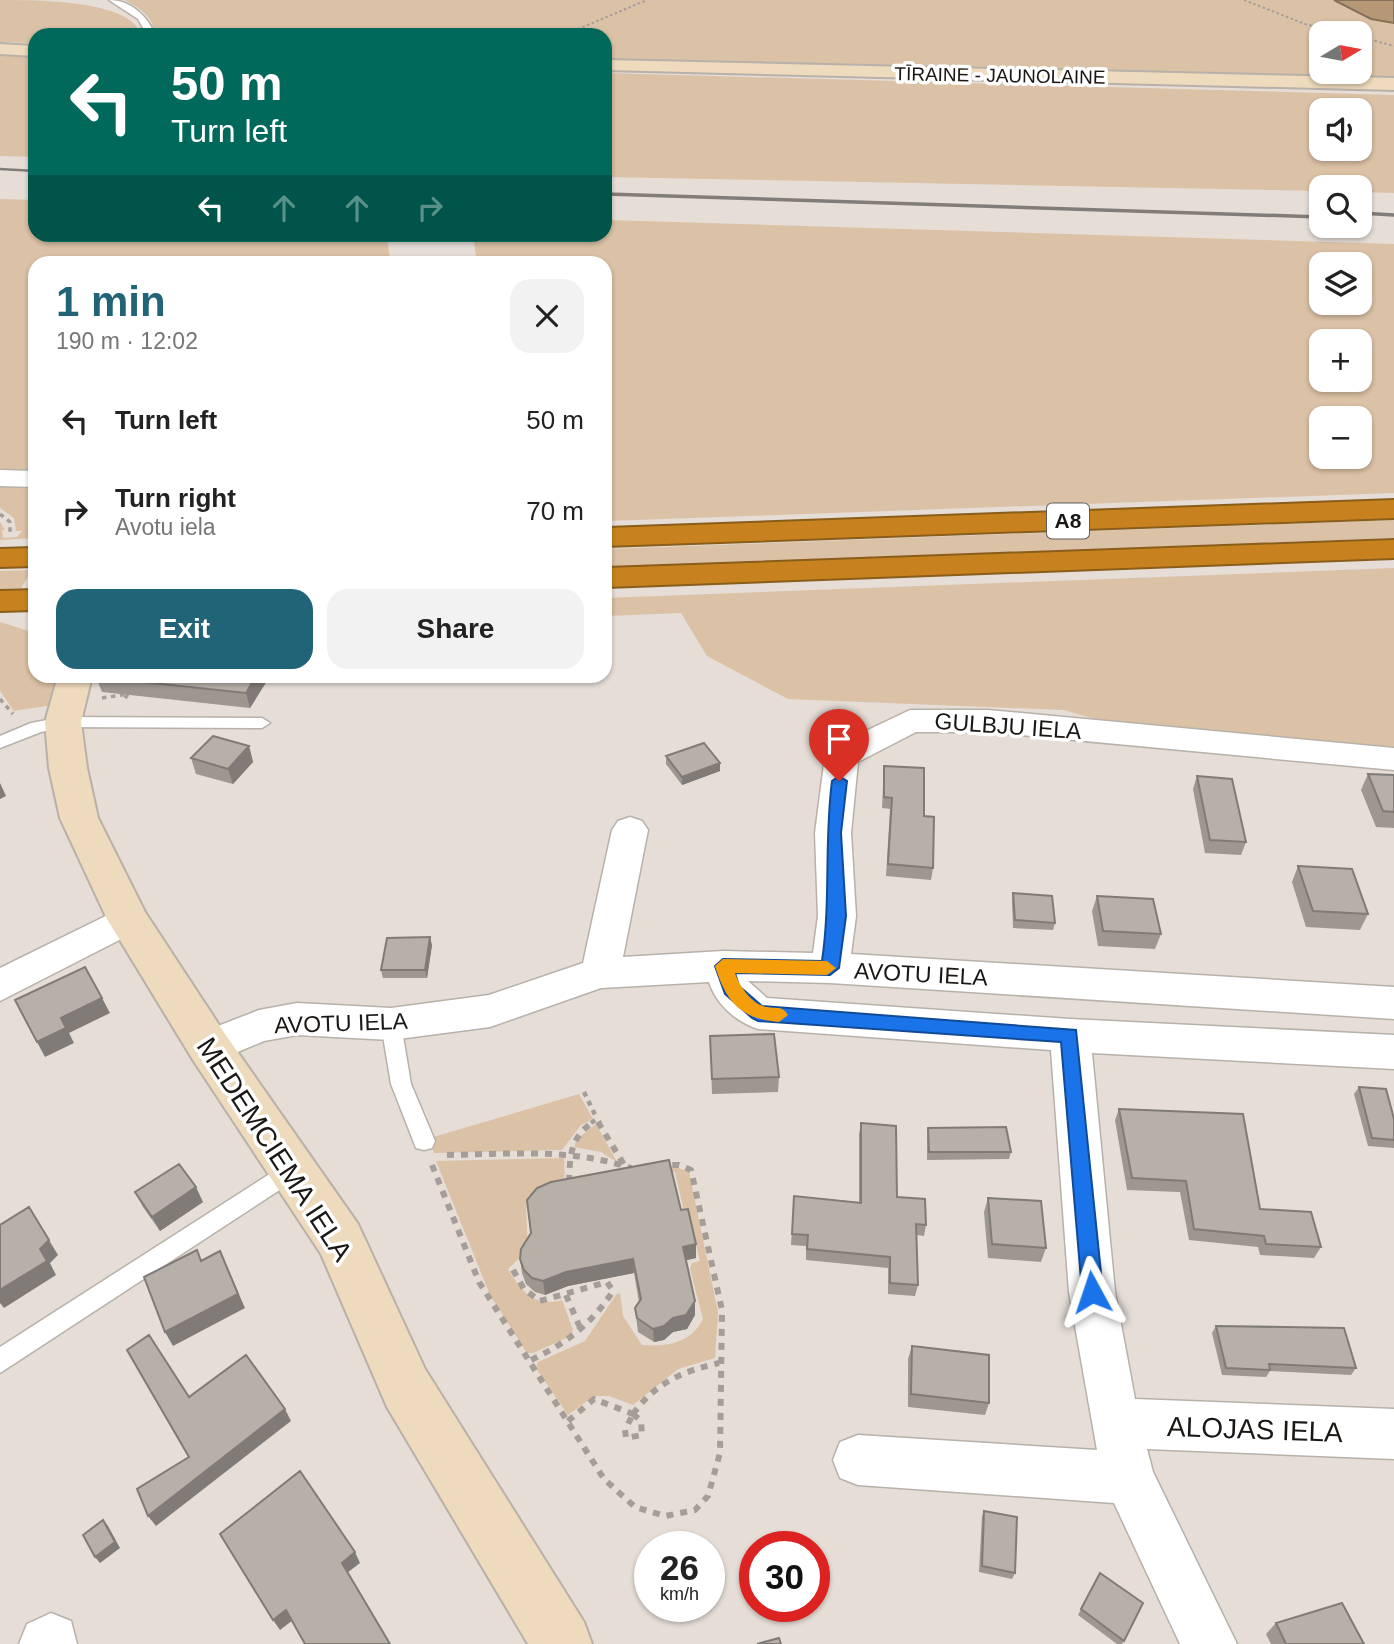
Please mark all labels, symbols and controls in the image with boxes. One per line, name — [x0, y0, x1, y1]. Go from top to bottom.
north arrow — [1309, 21, 1372, 84]
map controls — [1309, 21, 1372, 469]
icon: left — [56, 56, 147, 147]
text: 50 m — [171, 56, 283, 110]
street label: TĪRAINE - JAUNOLAINE — [894, 63, 1106, 88]
button: sound — [1309, 98, 1372, 161]
text: Turn left — [171, 113, 287, 149]
button: search — [1309, 175, 1372, 238]
icon: left — [192, 189, 230, 227]
icon: ahead — [265, 189, 303, 227]
icon: ahead — [338, 189, 376, 227]
icon: right — [411, 189, 449, 227]
button: layers — [1309, 252, 1372, 315]
text: 1 min — [56, 278, 166, 325]
button: close — [510, 279, 584, 353]
text: 190 m · 12:02 — [56, 328, 198, 354]
button: + — [1309, 329, 1372, 392]
icon: left — [56, 402, 94, 440]
text: Turn left — [115, 405, 217, 435]
text: 50 m — [526, 405, 584, 435]
button: − — [1309, 406, 1372, 469]
text: Turn right — [115, 483, 236, 513]
icon: right — [56, 493, 94, 531]
text: 70 m — [526, 496, 584, 526]
road number: A8 — [1047, 504, 1089, 538]
text: Avotu iela — [115, 514, 216, 540]
button: Exit — [56, 589, 313, 669]
button: Share — [327, 589, 584, 669]
street label: GULBJU IELA — [934, 708, 1083, 744]
pin — [809, 709, 869, 781]
icon: arrive — [820, 720, 858, 758]
street label: AVOTU IELA — [854, 958, 989, 991]
street label: AVOTU IELA — [274, 1008, 409, 1038]
street label: MEDEMCIEMA IELA — [191, 1032, 359, 1267]
position arrow — [1055, 1255, 1129, 1329]
street label: ALOJAS IELA — [1167, 1411, 1344, 1448]
speed limit sign: 30 — [739, 1531, 830, 1622]
text: 26 — [660, 1548, 699, 1587]
text: km/h — [660, 1584, 699, 1604]

